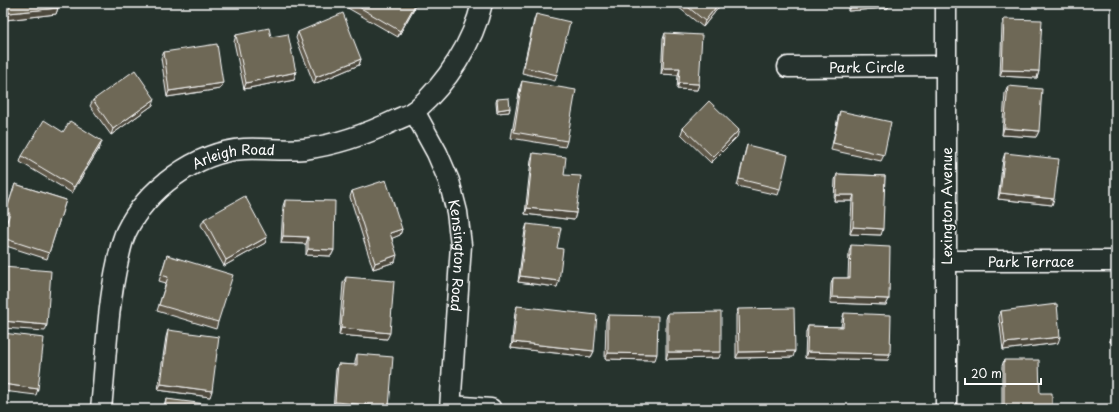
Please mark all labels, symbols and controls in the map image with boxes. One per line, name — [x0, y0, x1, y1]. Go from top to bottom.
street label: Park Circle — [829, 56, 905, 77]
street label: Arleigh Road — [188, 138, 275, 174]
street label: Lexington Avenue — [936, 147, 957, 265]
street label: Kensington Road — [444, 197, 472, 312]
street label: Park Terrace — [988, 251, 1074, 272]
scale bar — [965, 360, 1041, 386]
text: 20 m — [971, 364, 1002, 382]

